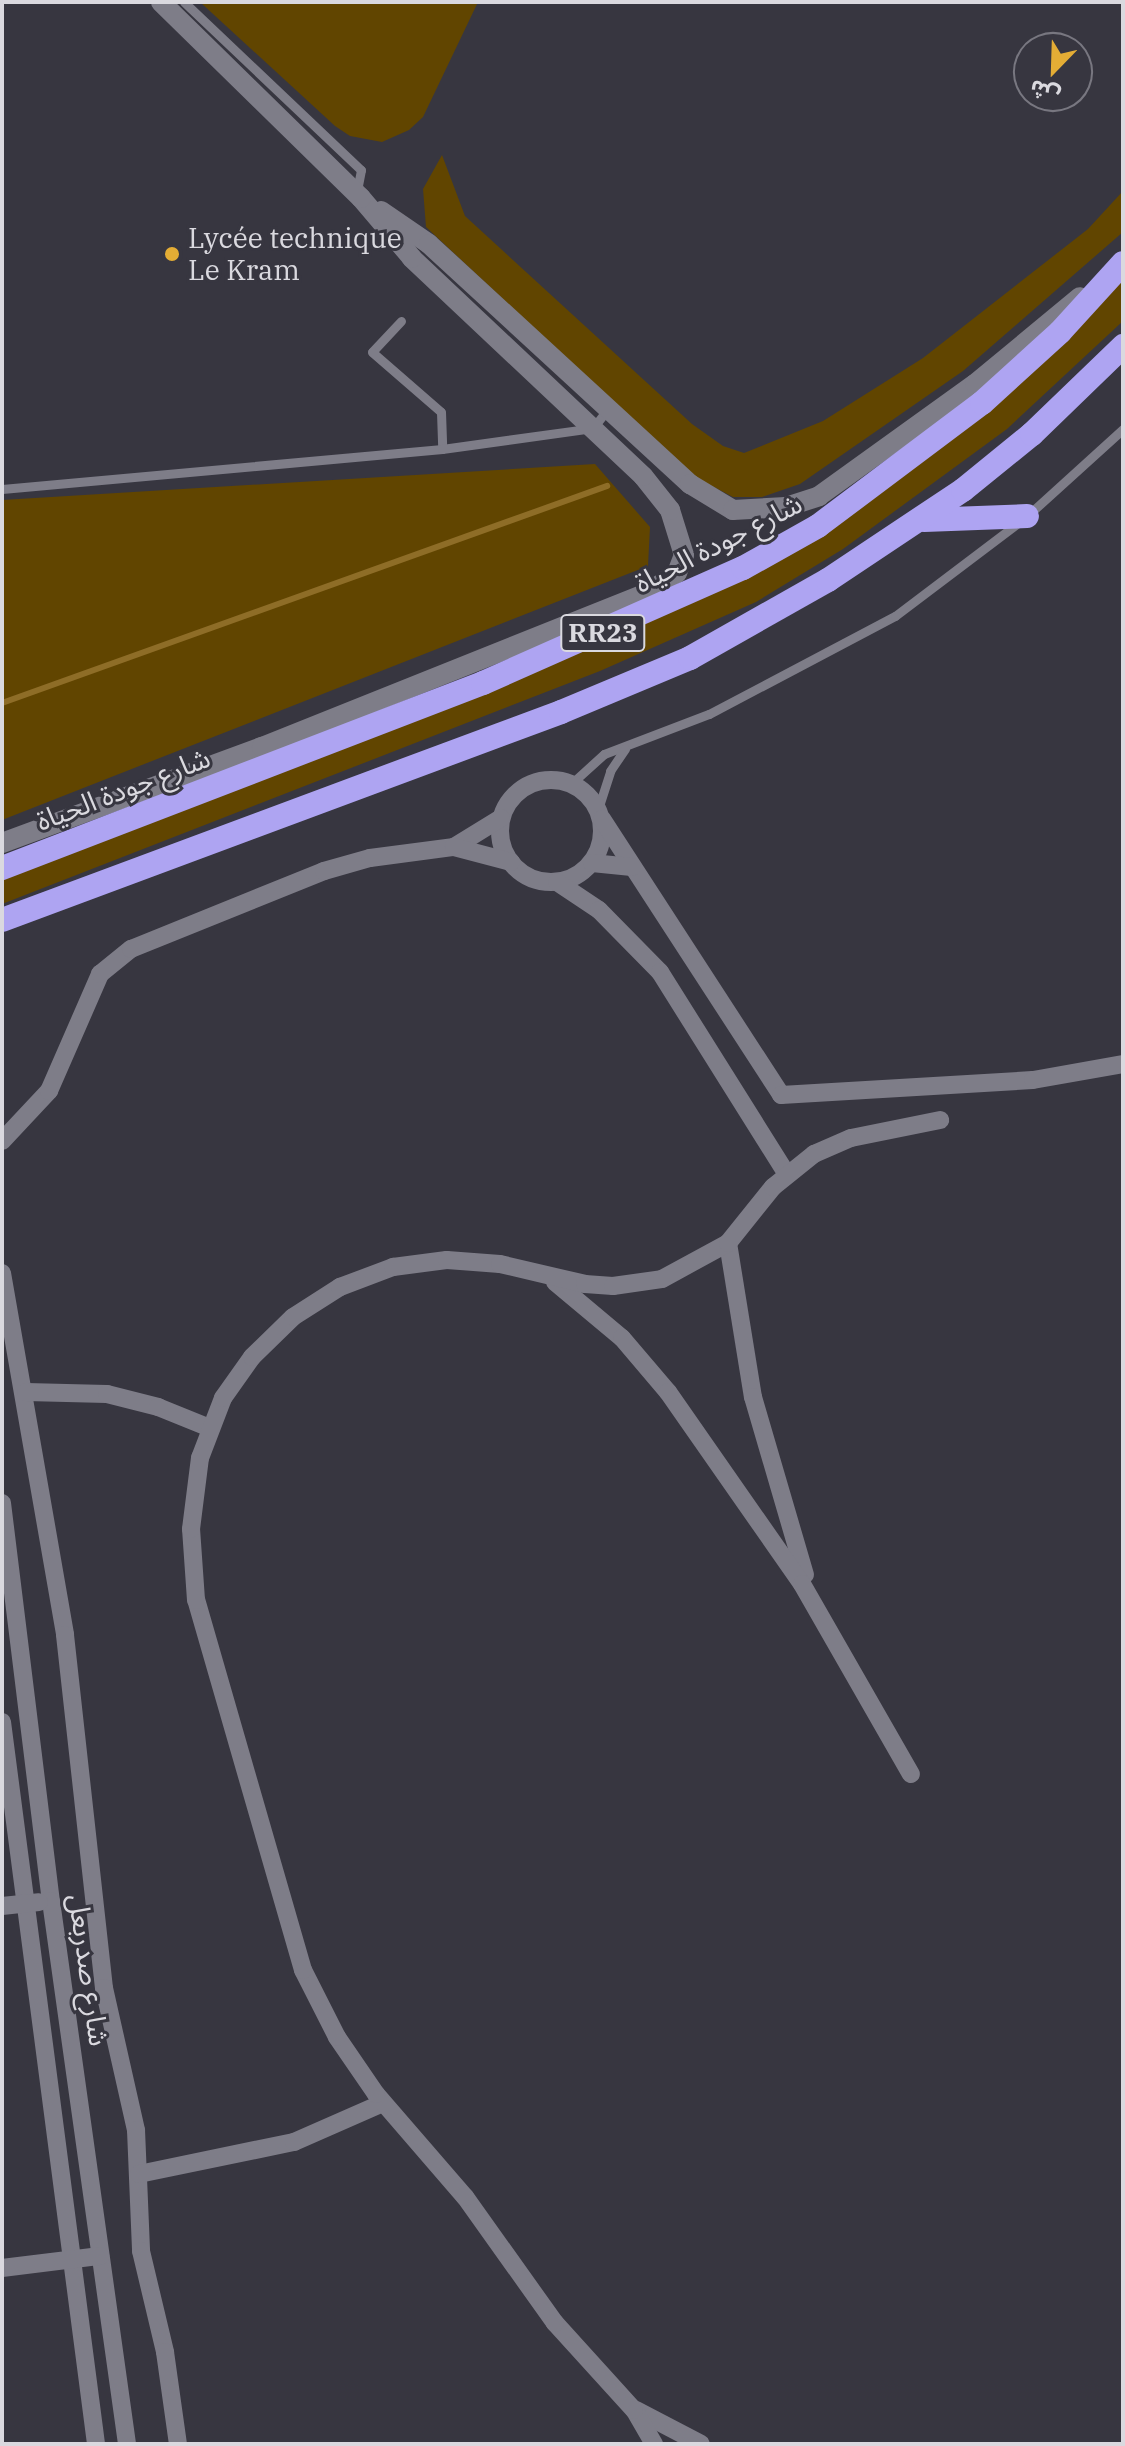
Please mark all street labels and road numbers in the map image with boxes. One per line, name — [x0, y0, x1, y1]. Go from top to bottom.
street label: شارع جودة الحياة — [629, 486, 807, 600]
road number: RR23 — [559, 611, 647, 655]
street label: شارع جودة الحياة — [31, 740, 215, 838]
street label: شارع صدربعل — [62, 1892, 116, 2048]

